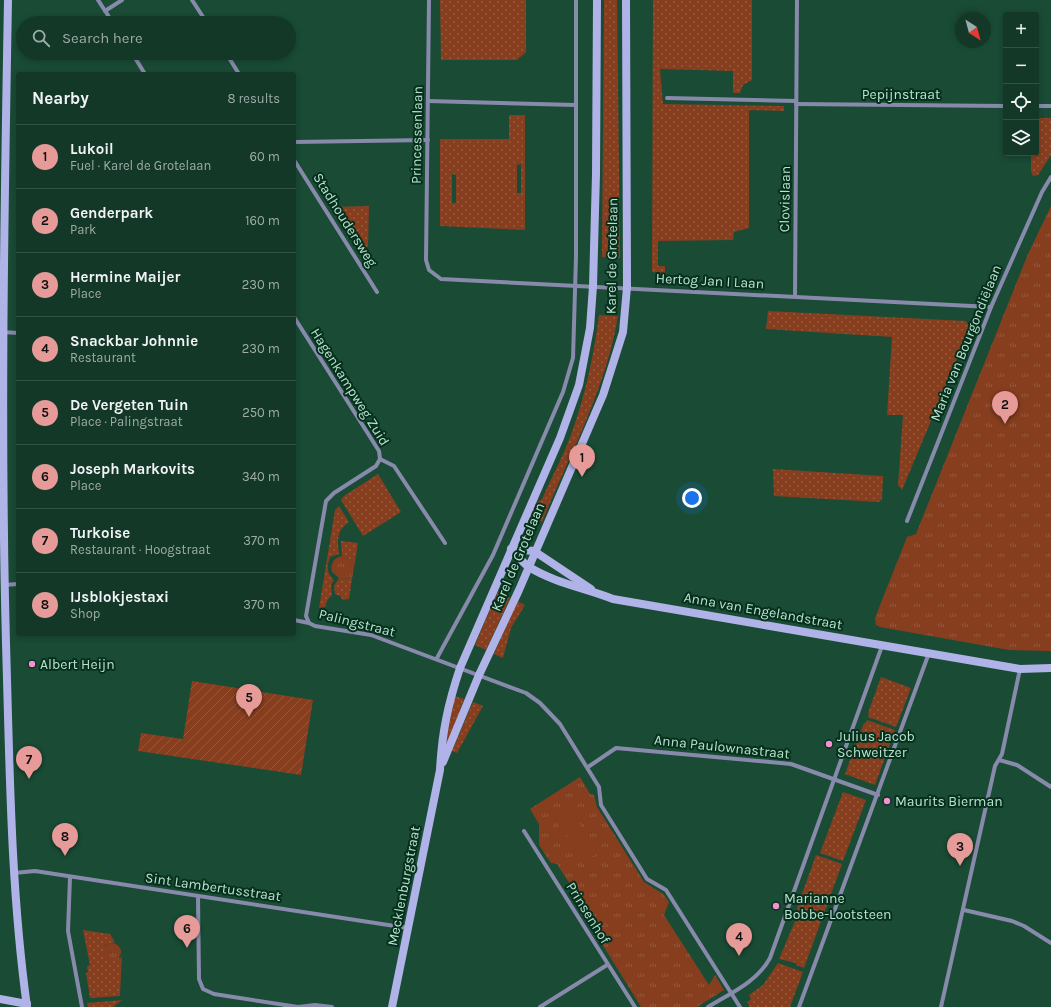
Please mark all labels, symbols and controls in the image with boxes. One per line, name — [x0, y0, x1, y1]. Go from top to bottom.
north arrow — [955, 12, 991, 48]
map controls — [1003, 12, 1039, 156]
button: + — [1003, 12, 1039, 48]
search box — [16, 16, 296, 60]
icon: search — [30, 27, 52, 49]
text: Search here — [62, 29, 143, 47]
button: − — [1003, 48, 1039, 84]
button: locate — [1003, 84, 1039, 120]
street label: Princessenlaan — [408, 86, 426, 184]
street label: Pepijnstraat — [862, 86, 940, 103]
text: Nearby — [32, 88, 89, 108]
text: 8 results — [227, 91, 280, 106]
button: layers — [1003, 120, 1039, 156]
text: Lukoil — [70, 140, 114, 158]
text: 1 — [43, 149, 47, 164]
text: 60 m — [250, 149, 280, 164]
text: Fuel · Karel de Grotelaan — [70, 158, 211, 173]
street label: Clovislaan — [776, 166, 794, 232]
street label: Stadhoudersweg — [309, 170, 381, 270]
street label: Karel de Grotelaan — [602, 198, 622, 314]
text: Genderpark — [70, 204, 153, 222]
text: 2 — [41, 213, 49, 228]
text: 160 m — [245, 213, 280, 228]
text: Park — [70, 222, 96, 237]
street label: Maria van Bourgondiëlaan — [927, 262, 1005, 424]
text: Hermine Maijer — [70, 268, 180, 286]
street label: Hertog Jan I Laan — [655, 270, 765, 292]
text: 3 — [41, 277, 49, 292]
text: 230 m — [242, 277, 280, 292]
text: Place — [70, 286, 101, 301]
street label: Hagenkampweg Zuid — [307, 325, 393, 449]
text: Snackbar Johnnie — [70, 332, 198, 350]
text: 4 — [41, 341, 49, 356]
text: 230 m — [242, 341, 280, 356]
text: Restaurant — [70, 350, 136, 365]
pin: 2 — [992, 391, 1018, 424]
text: De Vergeten Tuin — [70, 396, 188, 414]
text: 5 — [41, 405, 49, 420]
text: 250 m — [242, 405, 280, 420]
text: Place · Palingstraat — [70, 414, 183, 429]
pin: 1 — [569, 444, 595, 477]
text: Joseph Markovits — [70, 460, 195, 478]
text: 6 — [41, 469, 49, 484]
text: 340 m — [242, 469, 280, 484]
text: Place — [70, 478, 101, 493]
your location — [682, 488, 702, 508]
street label: Karel de Grotelaan — [487, 500, 549, 614]
text: Turkoise — [70, 524, 130, 542]
text: 7 — [42, 533, 48, 548]
text: 370 m — [243, 533, 280, 548]
text: Restaurant · Hoogstraat — [70, 542, 210, 557]
text: IJsblokjestaxi — [70, 588, 169, 606]
street label: Anna van Engelandstraat — [682, 589, 844, 633]
text: 8 — [41, 597, 49, 612]
text: 370 m — [243, 597, 280, 612]
street label: Palingstraat — [317, 605, 397, 641]
text: Shop — [70, 606, 100, 621]
place label: Albert Heijn — [40, 656, 115, 673]
marker: Albert Heijn — [27, 659, 37, 669]
pin: 5 — [236, 684, 262, 717]
place label: Julius Jacob Schweitzer — [837, 728, 915, 761]
street label: Anna Paulownastraat — [653, 731, 791, 763]
marker: Julius Jacob Schweitzer — [824, 739, 834, 749]
pin: 7 — [16, 746, 42, 779]
place label: Maurits Bierman — [895, 793, 1003, 810]
marker: Maurits Bierman — [882, 796, 892, 806]
pin: 8 — [52, 823, 78, 856]
street label: Mecklenburgstraat — [384, 825, 424, 947]
pin: 3 — [947, 833, 973, 866]
street label: Sint Lambertusstraat — [144, 869, 282, 905]
street label: Prinsenhof — [562, 879, 614, 947]
place label: Marianne Bobbe-Lootsteen — [784, 890, 892, 923]
marker: Marianne Bobbe-Lootsteen — [771, 901, 781, 911]
pin: 6 — [174, 915, 200, 948]
pin: 4 — [726, 923, 752, 956]

